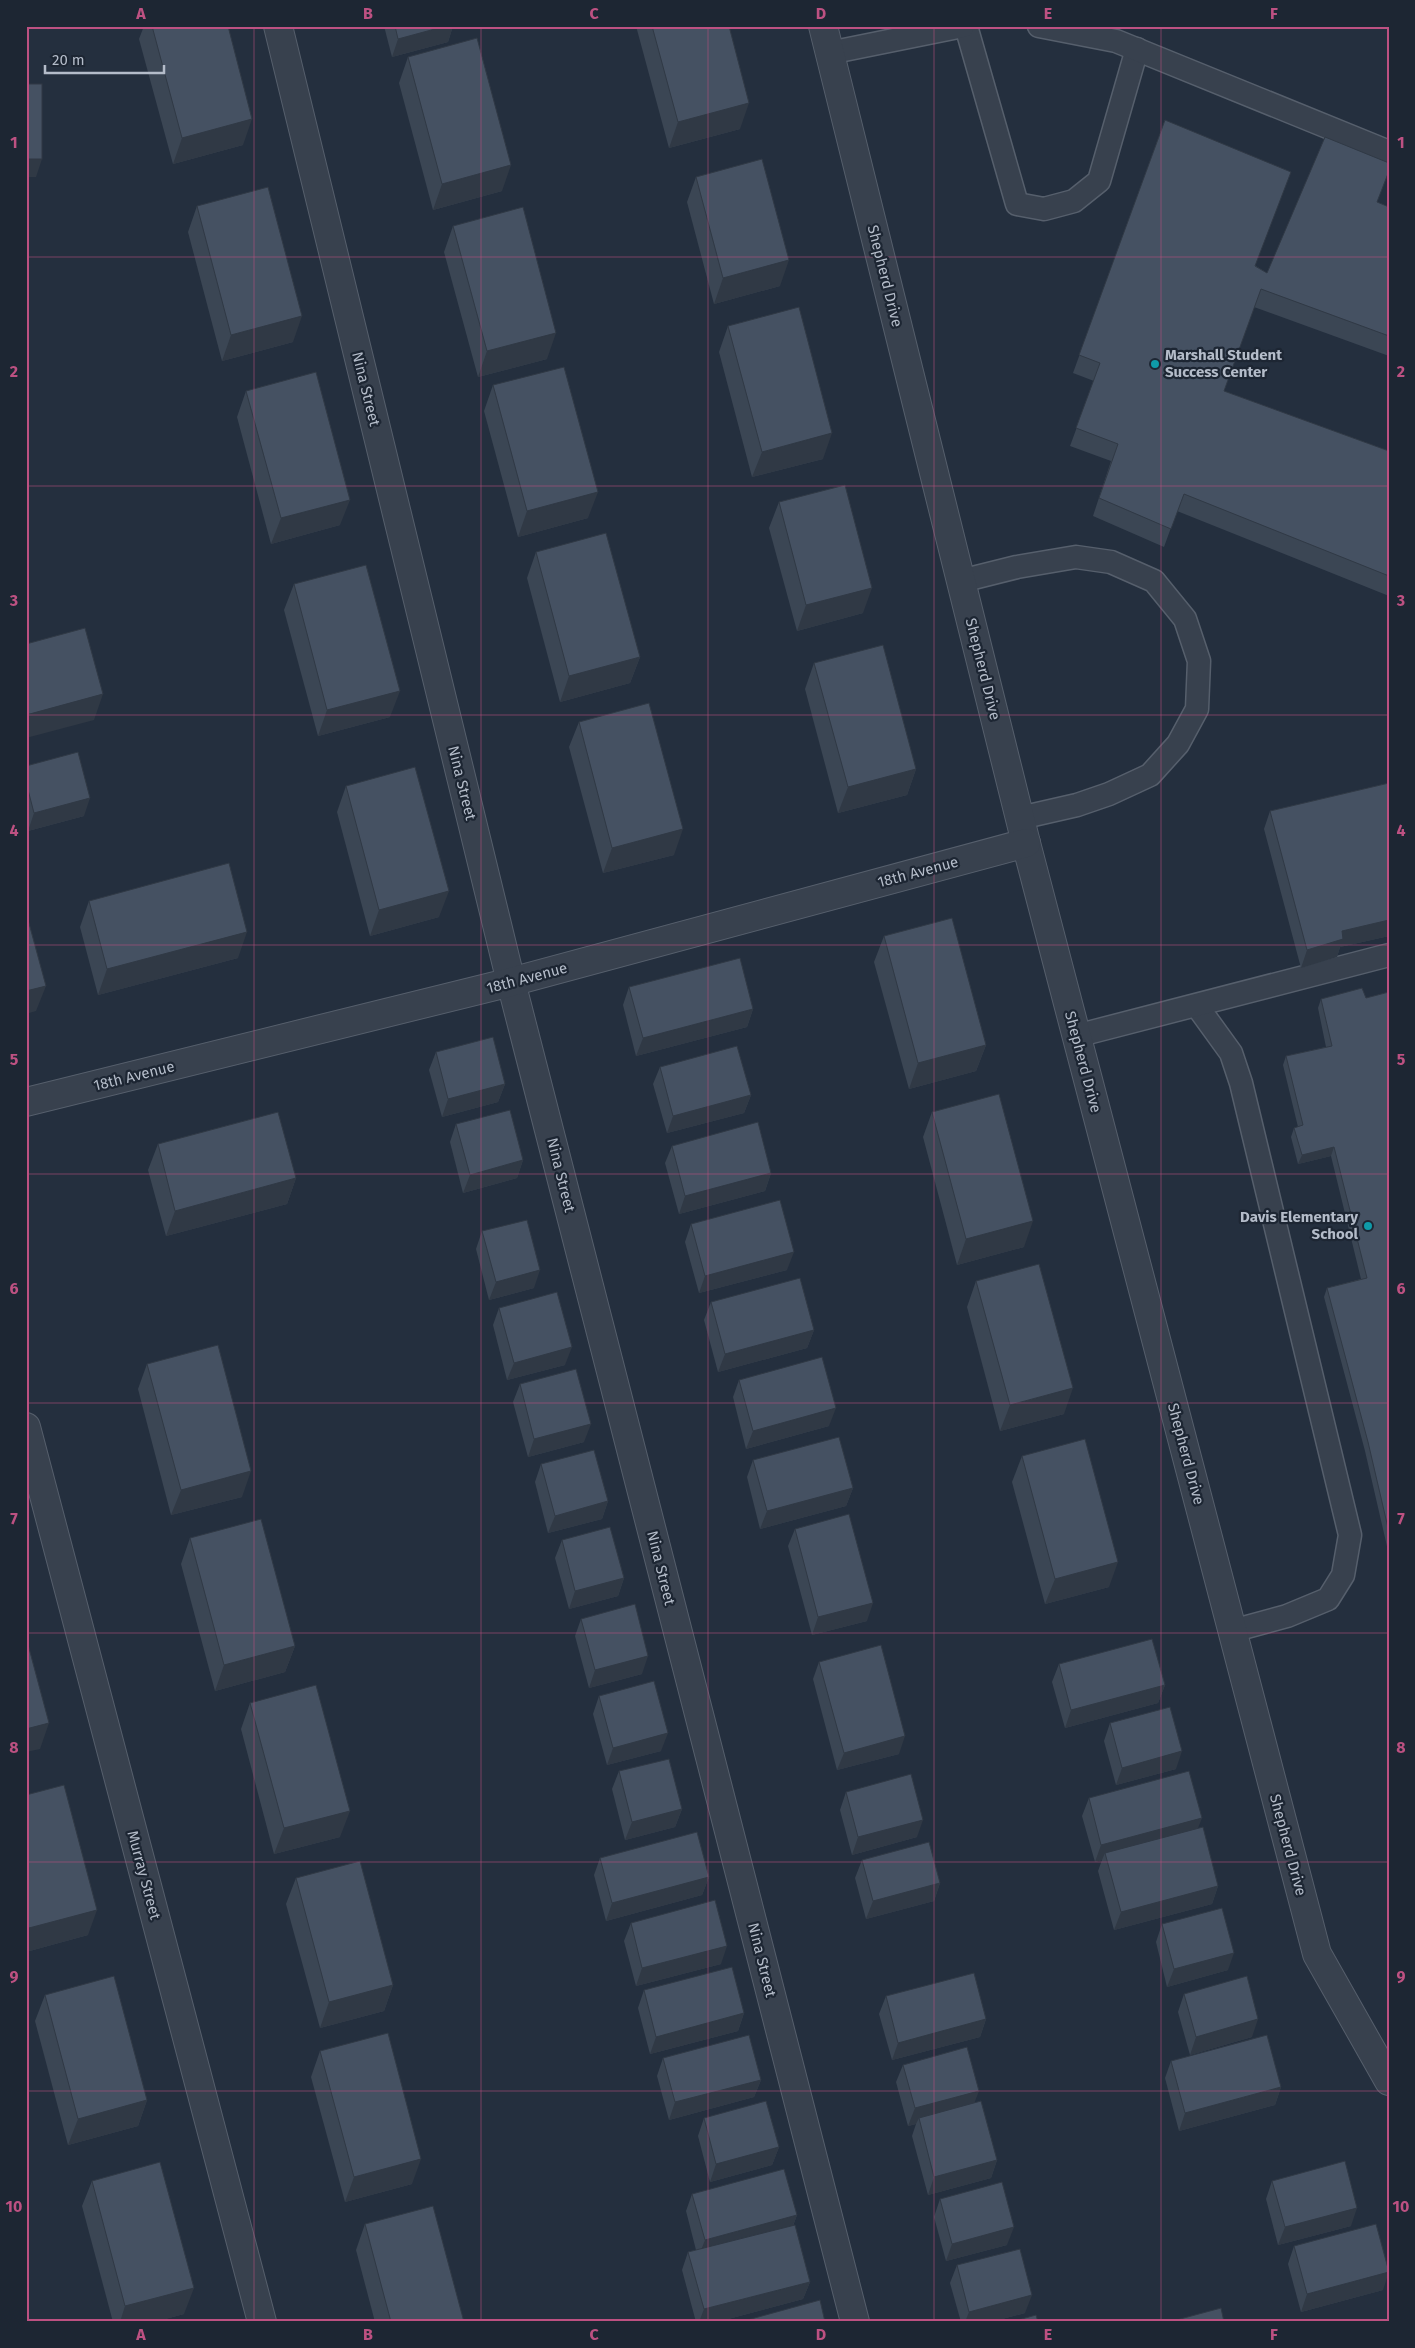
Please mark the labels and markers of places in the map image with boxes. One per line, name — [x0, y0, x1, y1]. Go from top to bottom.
place label: Marshall Student Success Center — [1165, 346, 1282, 381]
marker: Marshall Student Success Center — [1149, 358, 1161, 370]
place label: Davis Elementary School — [1240, 1208, 1359, 1243]
marker: Davis Elementary School — [1362, 1220, 1374, 1232]

